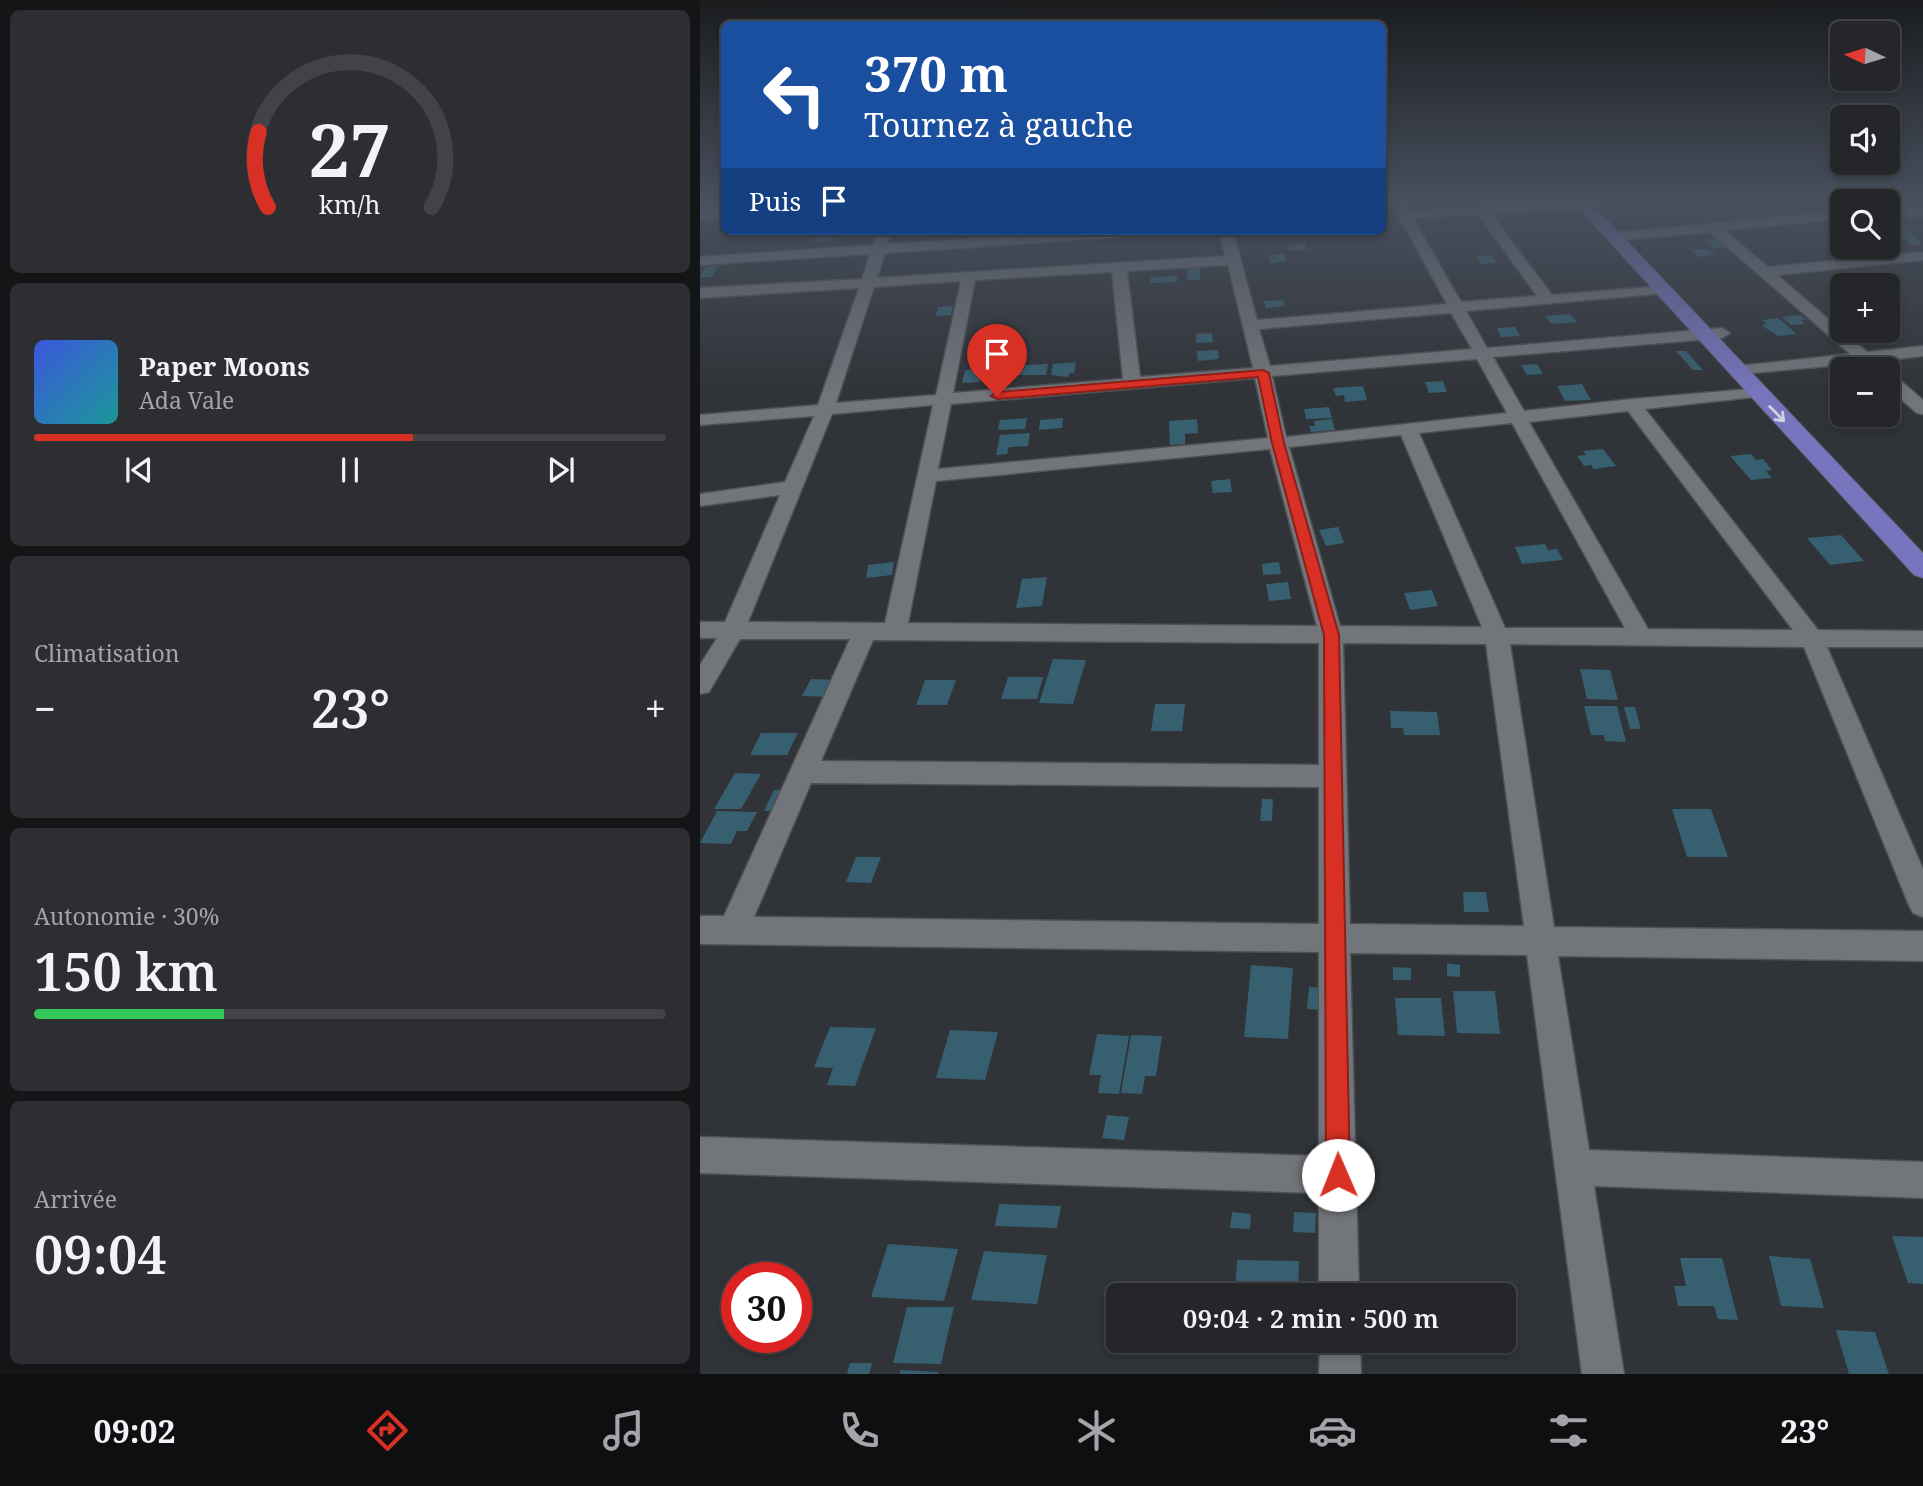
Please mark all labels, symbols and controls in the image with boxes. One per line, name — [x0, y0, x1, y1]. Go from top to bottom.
north arrow — [1830, 21, 1900, 91]
map controls — [1830, 21, 1900, 427]
text: 370 m — [864, 40, 1008, 106]
icon: left — [749, 49, 840, 140]
text: 27 — [309, 100, 391, 199]
text: Tournez à gauche — [864, 103, 1133, 146]
button: sound — [1830, 105, 1900, 175]
icon: arrive — [815, 182, 853, 220]
text: Puis — [749, 183, 801, 219]
text: km/h — [319, 187, 381, 221]
button: search — [1830, 189, 1900, 259]
button: + — [1830, 273, 1900, 343]
pin — [967, 324, 1027, 396]
icon: arrive — [978, 335, 1016, 373]
text: Paper Moons — [139, 348, 310, 384]
button: − — [1830, 357, 1900, 427]
text: Ada Vale — [139, 384, 234, 416]
one-way arrow — [1768, 405, 1785, 422]
icon: previous — [120, 451, 158, 489]
icon: pause — [331, 451, 369, 489]
icon: next — [542, 451, 580, 489]
text: Climatisation — [34, 637, 180, 669]
text: 23° — [311, 672, 390, 743]
text: − — [34, 682, 56, 734]
text: + — [645, 682, 666, 734]
text: Autonomie · 30% — [34, 900, 219, 932]
text: 150 km — [34, 935, 218, 1006]
position arrow — [1301, 1138, 1375, 1212]
text: Arrivée — [34, 1183, 117, 1215]
text: 09:04 — [34, 1218, 167, 1289]
speed limit sign: 30 — [721, 1262, 812, 1353]
text: 09:04 · 2 min · 500 m — [1183, 1300, 1439, 1336]
icon: directions — [363, 1406, 412, 1455]
icon: music — [599, 1406, 648, 1455]
icon: phone — [835, 1406, 884, 1455]
icon: climate — [1072, 1406, 1121, 1455]
icon: car — [1308, 1406, 1357, 1455]
icon: filters — [1544, 1406, 1593, 1455]
text: 09:02 — [94, 1409, 176, 1452]
text: 23° — [1780, 1409, 1829, 1452]

